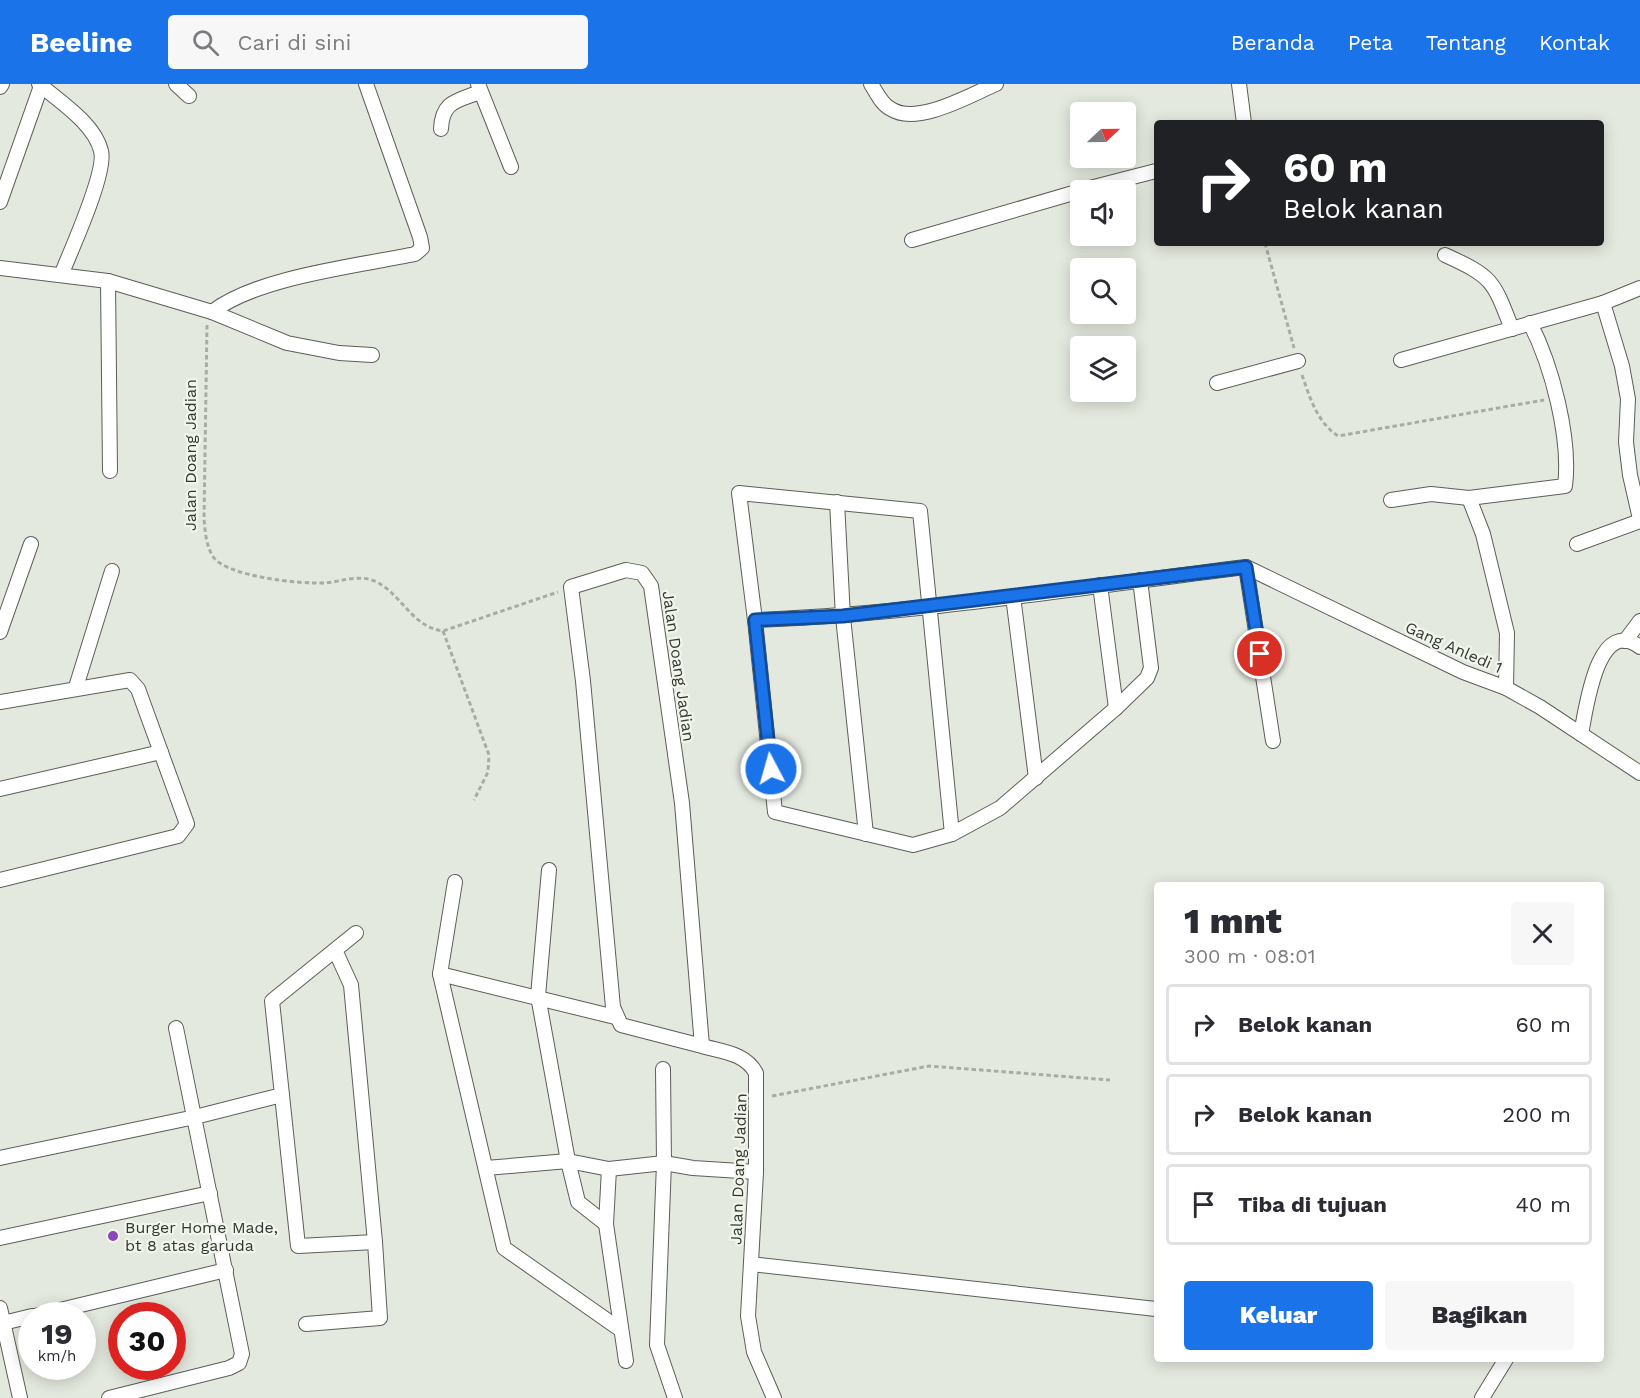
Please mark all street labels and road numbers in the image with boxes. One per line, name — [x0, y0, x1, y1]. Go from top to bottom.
street label: Jalan Doang Jadian — [181, 379, 200, 531]
street label: Jalan Doang Jadian — [659, 590, 698, 743]
street label: Gang Anledi 1 — [1402, 618, 1505, 677]
street label: Jalan Doang Jadian — [726, 1093, 751, 1245]

